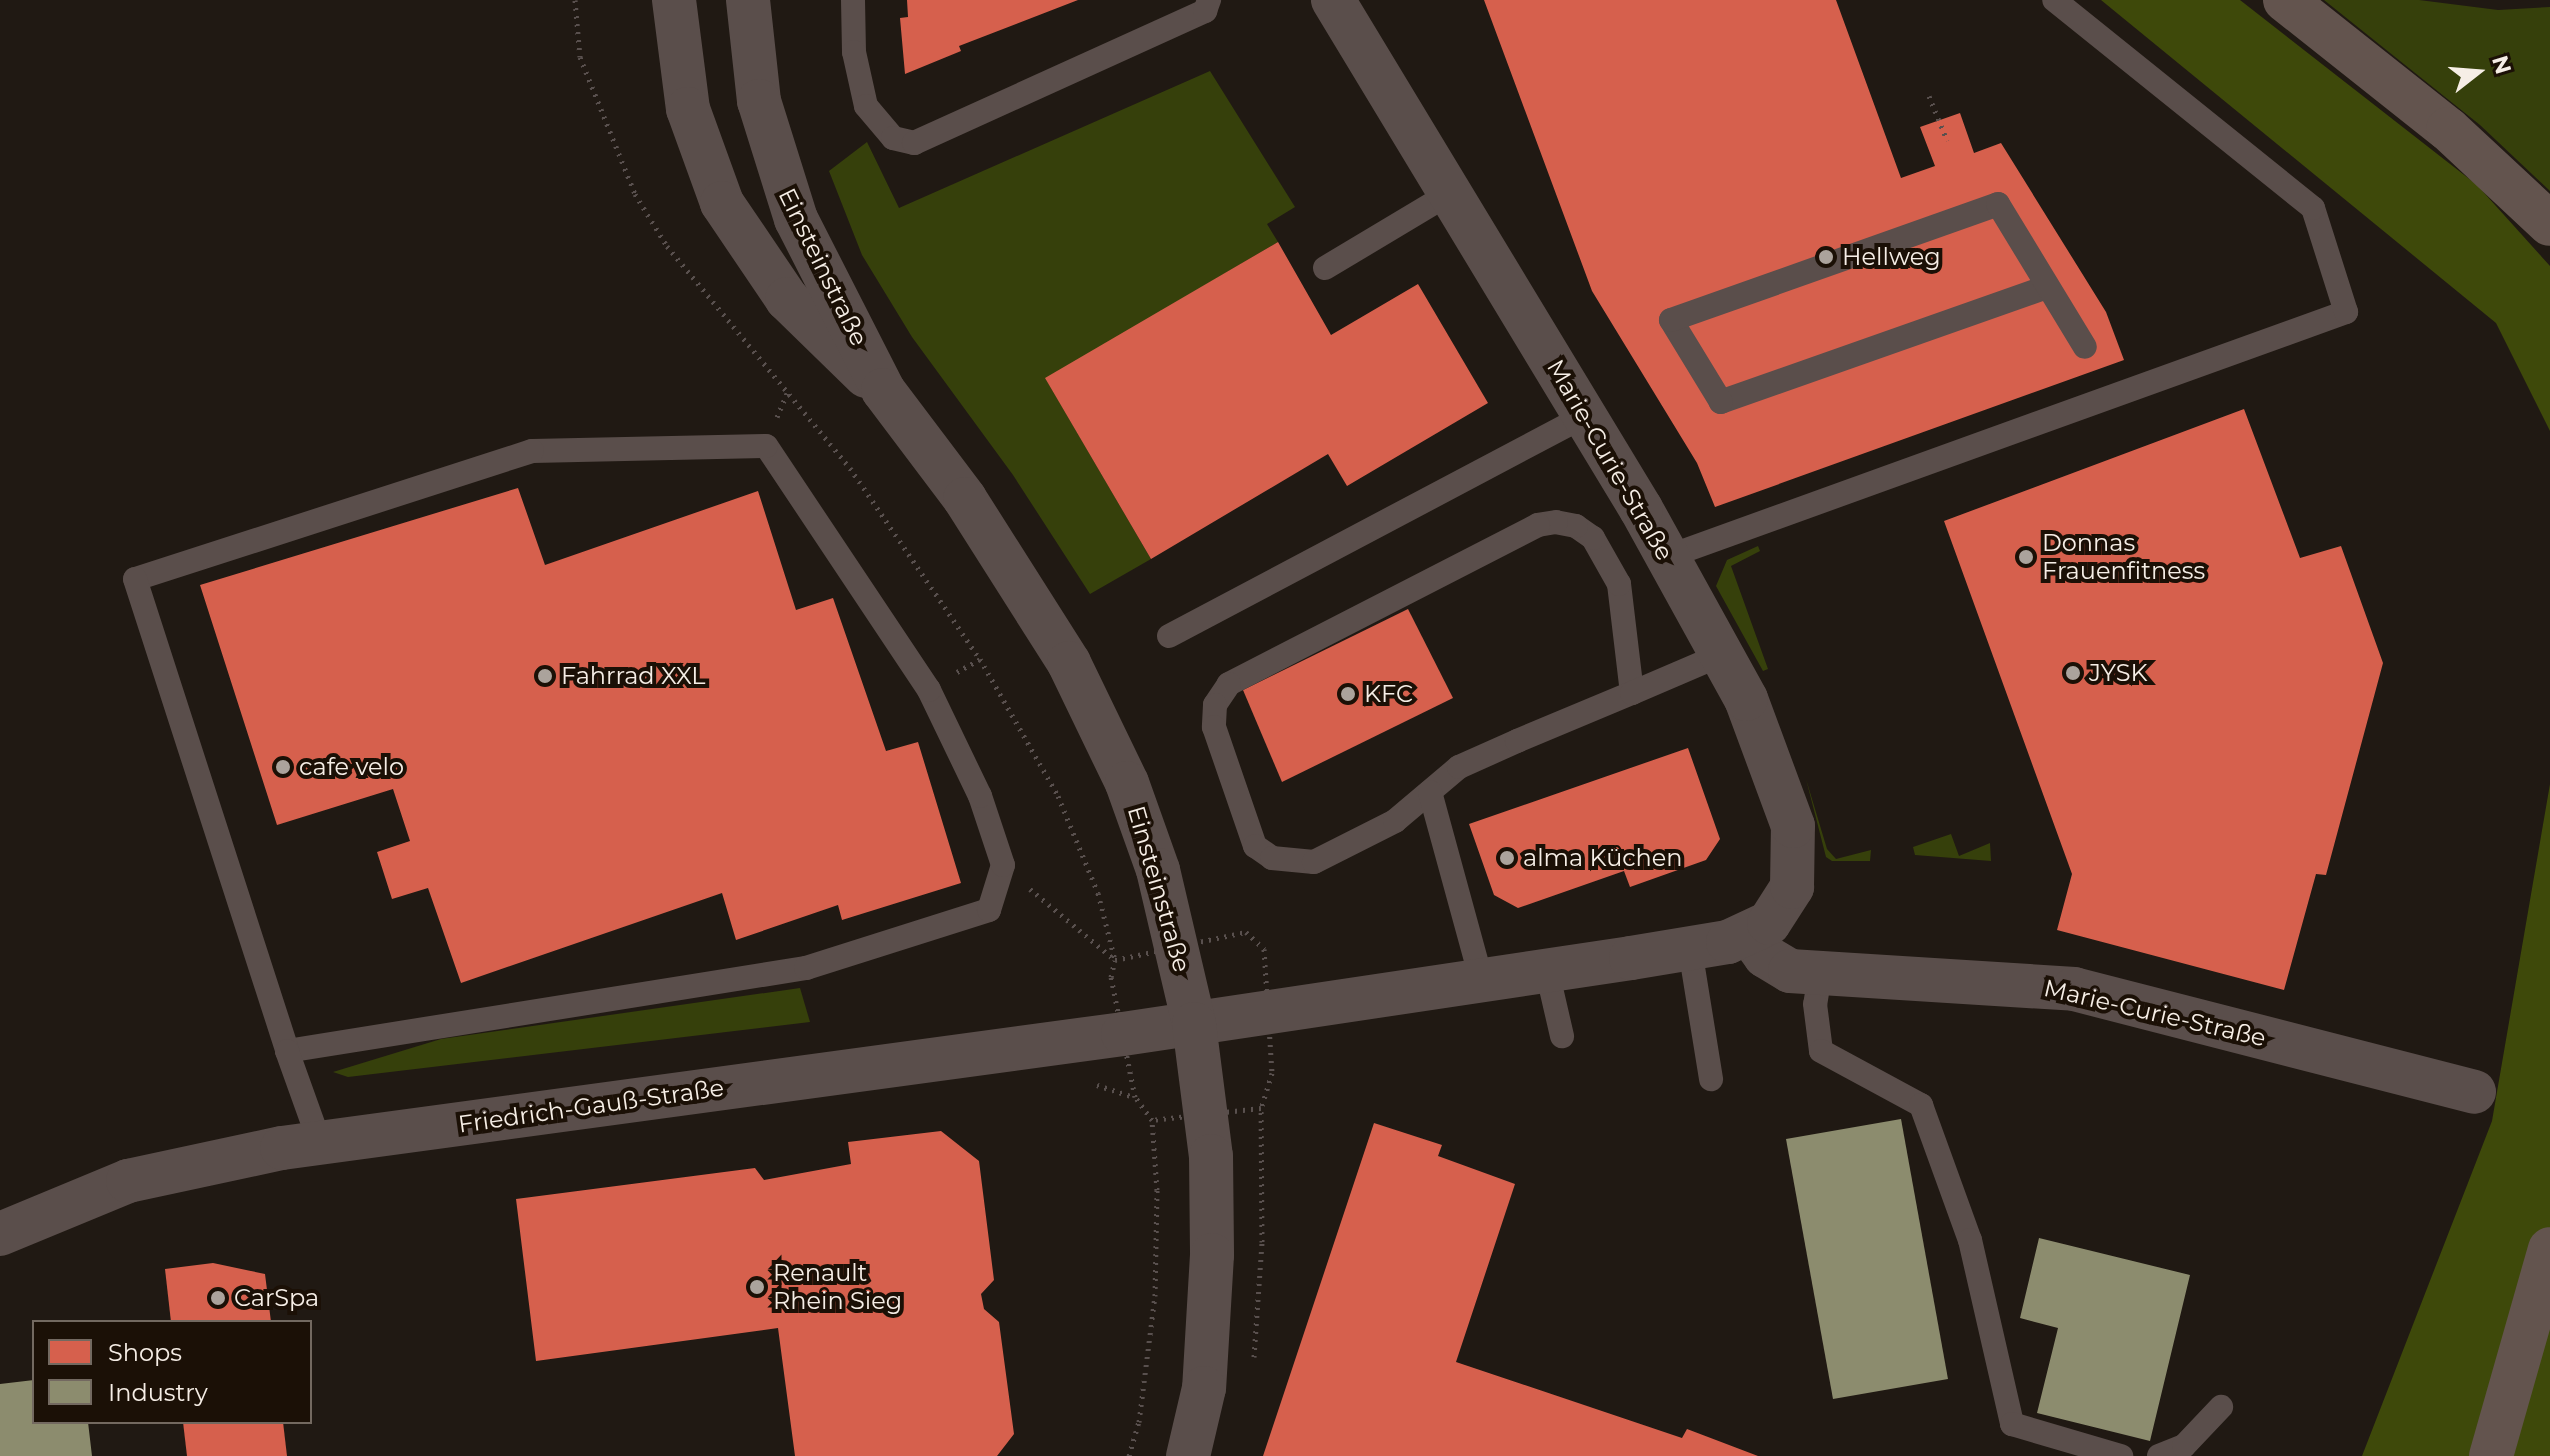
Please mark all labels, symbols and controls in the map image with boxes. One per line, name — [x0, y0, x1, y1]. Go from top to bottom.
north arrow — [2438, 32, 2518, 112]
text: N — [2486, 52, 2517, 77]
street label: Einsteinstraße — [772, 184, 874, 350]
place label: Hellweg — [1842, 243, 1941, 271]
marker: Hellweg — [1817, 248, 1835, 266]
street label: Marie-Curie-Straße — [1541, 355, 1679, 565]
place label: Donnas Frauenfitness — [2042, 529, 2205, 585]
marker: Donnas Frauenfitness — [2017, 548, 2035, 566]
place label: JYSK — [2089, 659, 2147, 687]
place label: Fahrrad XXL — [561, 662, 705, 690]
marker: JYSK — [2064, 664, 2082, 682]
marker: Fahrrad XXL — [536, 667, 554, 685]
place label: KFC — [1364, 680, 1413, 708]
marker: KFC — [1339, 685, 1357, 703]
place label: cafe velo — [299, 753, 404, 781]
marker: cafe velo — [274, 758, 292, 776]
street label: Einsteinstraße — [1121, 803, 1197, 975]
place label: alma Küchen — [1523, 844, 1683, 872]
marker: alma Küchen — [1498, 849, 1516, 867]
street label: Marie-Curie-Straße — [2041, 973, 2269, 1053]
street label: Friedrich-Gauß-Straße — [456, 1073, 726, 1139]
place label: Renault Rhein Sieg — [773, 1259, 902, 1315]
marker: Renault Rhein Sieg — [748, 1278, 766, 1296]
place label: CarSpa — [234, 1284, 319, 1312]
marker: CarSpa — [209, 1289, 227, 1307]
legend — [32, 1320, 312, 1424]
text: Shops — [108, 1338, 182, 1367]
text: Industry — [108, 1378, 208, 1407]

